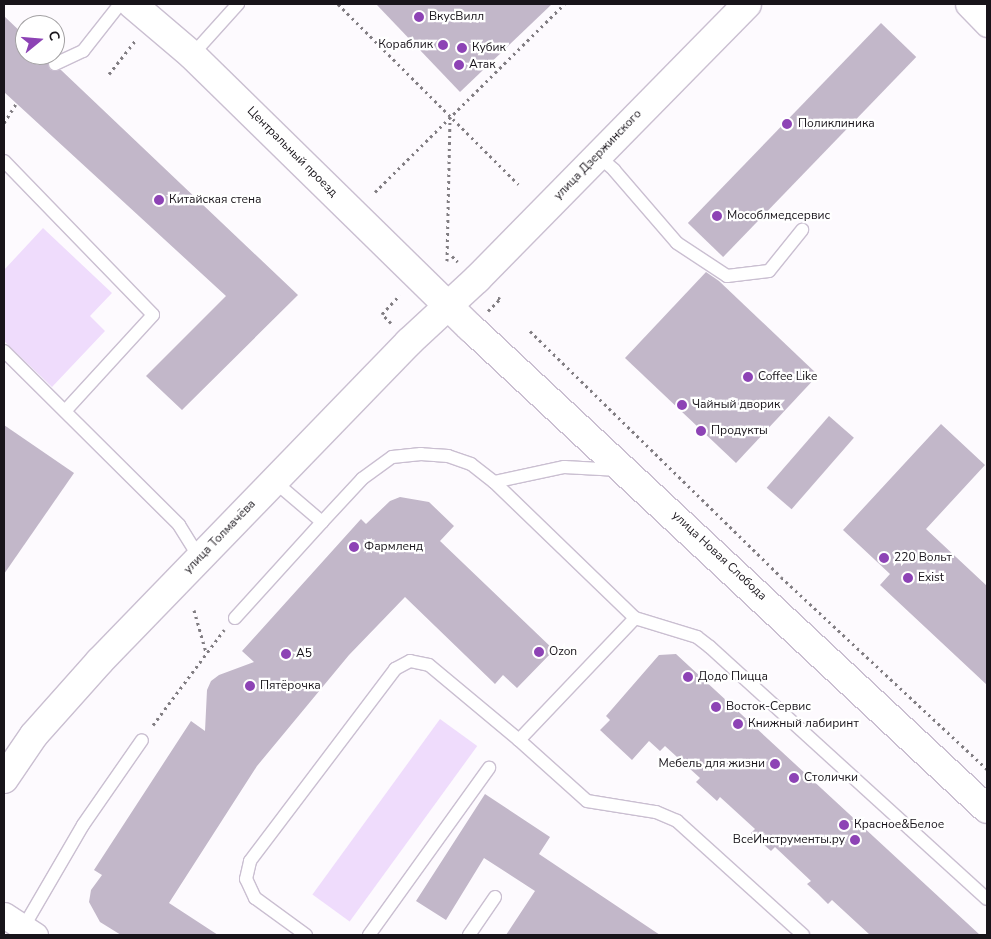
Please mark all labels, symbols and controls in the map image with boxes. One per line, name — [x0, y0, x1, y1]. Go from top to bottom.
place label: ВкусВилл — [429, 10, 484, 24]
marker: ВкусВилл — [413, 11, 425, 23]
north arrow — [15, 15, 65, 65]
text: С — [43, 28, 64, 43]
place label: Кораблик — [378, 38, 433, 52]
marker: Кораблик — [437, 39, 449, 51]
place label: Кубик — [472, 41, 506, 55]
marker: Кубик — [456, 42, 468, 54]
place label: Атак — [469, 58, 495, 72]
marker: Атак — [453, 59, 465, 71]
street label: Центральный проезд — [244, 104, 340, 200]
street label: улица Дзержинского — [551, 107, 645, 203]
marker: Поликлиника — [780, 117, 794, 131]
place label: Поликлиника — [798, 117, 875, 131]
place label: Китайская стена — [169, 193, 262, 207]
marker: Китайская стена — [153, 194, 165, 206]
place label: Мособлмедсервис — [727, 209, 830, 223]
marker: Мособлмедсервис — [711, 210, 723, 222]
place label: Coffee Like — [758, 370, 817, 384]
marker: Coffee Like — [742, 371, 754, 383]
place label: Чайный дворик — [692, 398, 780, 412]
marker: Чайный дворик — [676, 399, 688, 411]
place label: Продукты — [711, 424, 768, 438]
marker: Продукты — [695, 425, 707, 437]
street label: улица Толмачёва — [181, 497, 259, 577]
street label: улица Новая Слобода — [669, 508, 769, 604]
place label: Фармленд — [364, 540, 423, 554]
marker: Фармленд — [348, 541, 360, 553]
place label: 220 Вольт — [894, 551, 952, 565]
marker: 220 Вольт — [878, 552, 890, 564]
place label: Exist — [918, 571, 944, 585]
marker: Exist — [902, 572, 914, 584]
place label: Ozon — [549, 645, 577, 659]
marker: Ozon — [533, 646, 545, 658]
place label: А5 — [296, 647, 312, 661]
marker: А5 — [280, 648, 292, 660]
place label: Додо Пицца — [698, 670, 768, 684]
marker: Додо Пицца — [682, 671, 694, 683]
place label: Пятёрочка — [260, 679, 321, 693]
marker: Пятёрочка — [244, 680, 256, 692]
place label: Восток-Сервис — [726, 700, 811, 714]
marker: Восток-Сервис — [710, 701, 722, 713]
place label: Книжный лабиринт — [748, 717, 859, 731]
marker: Книжный лабиринт — [732, 718, 744, 730]
place label: Мебель для жизни — [659, 757, 765, 771]
marker: Мебель для жизни — [769, 758, 781, 770]
place label: Столички — [804, 771, 858, 785]
marker: Столички — [788, 772, 800, 784]
place label: Красное&Белое — [854, 818, 944, 832]
marker: Красное&Белое — [838, 819, 850, 831]
place label: ВсеИнструменты.ру — [733, 833, 845, 847]
marker: ВсеИнструменты.ру — [849, 834, 861, 846]

